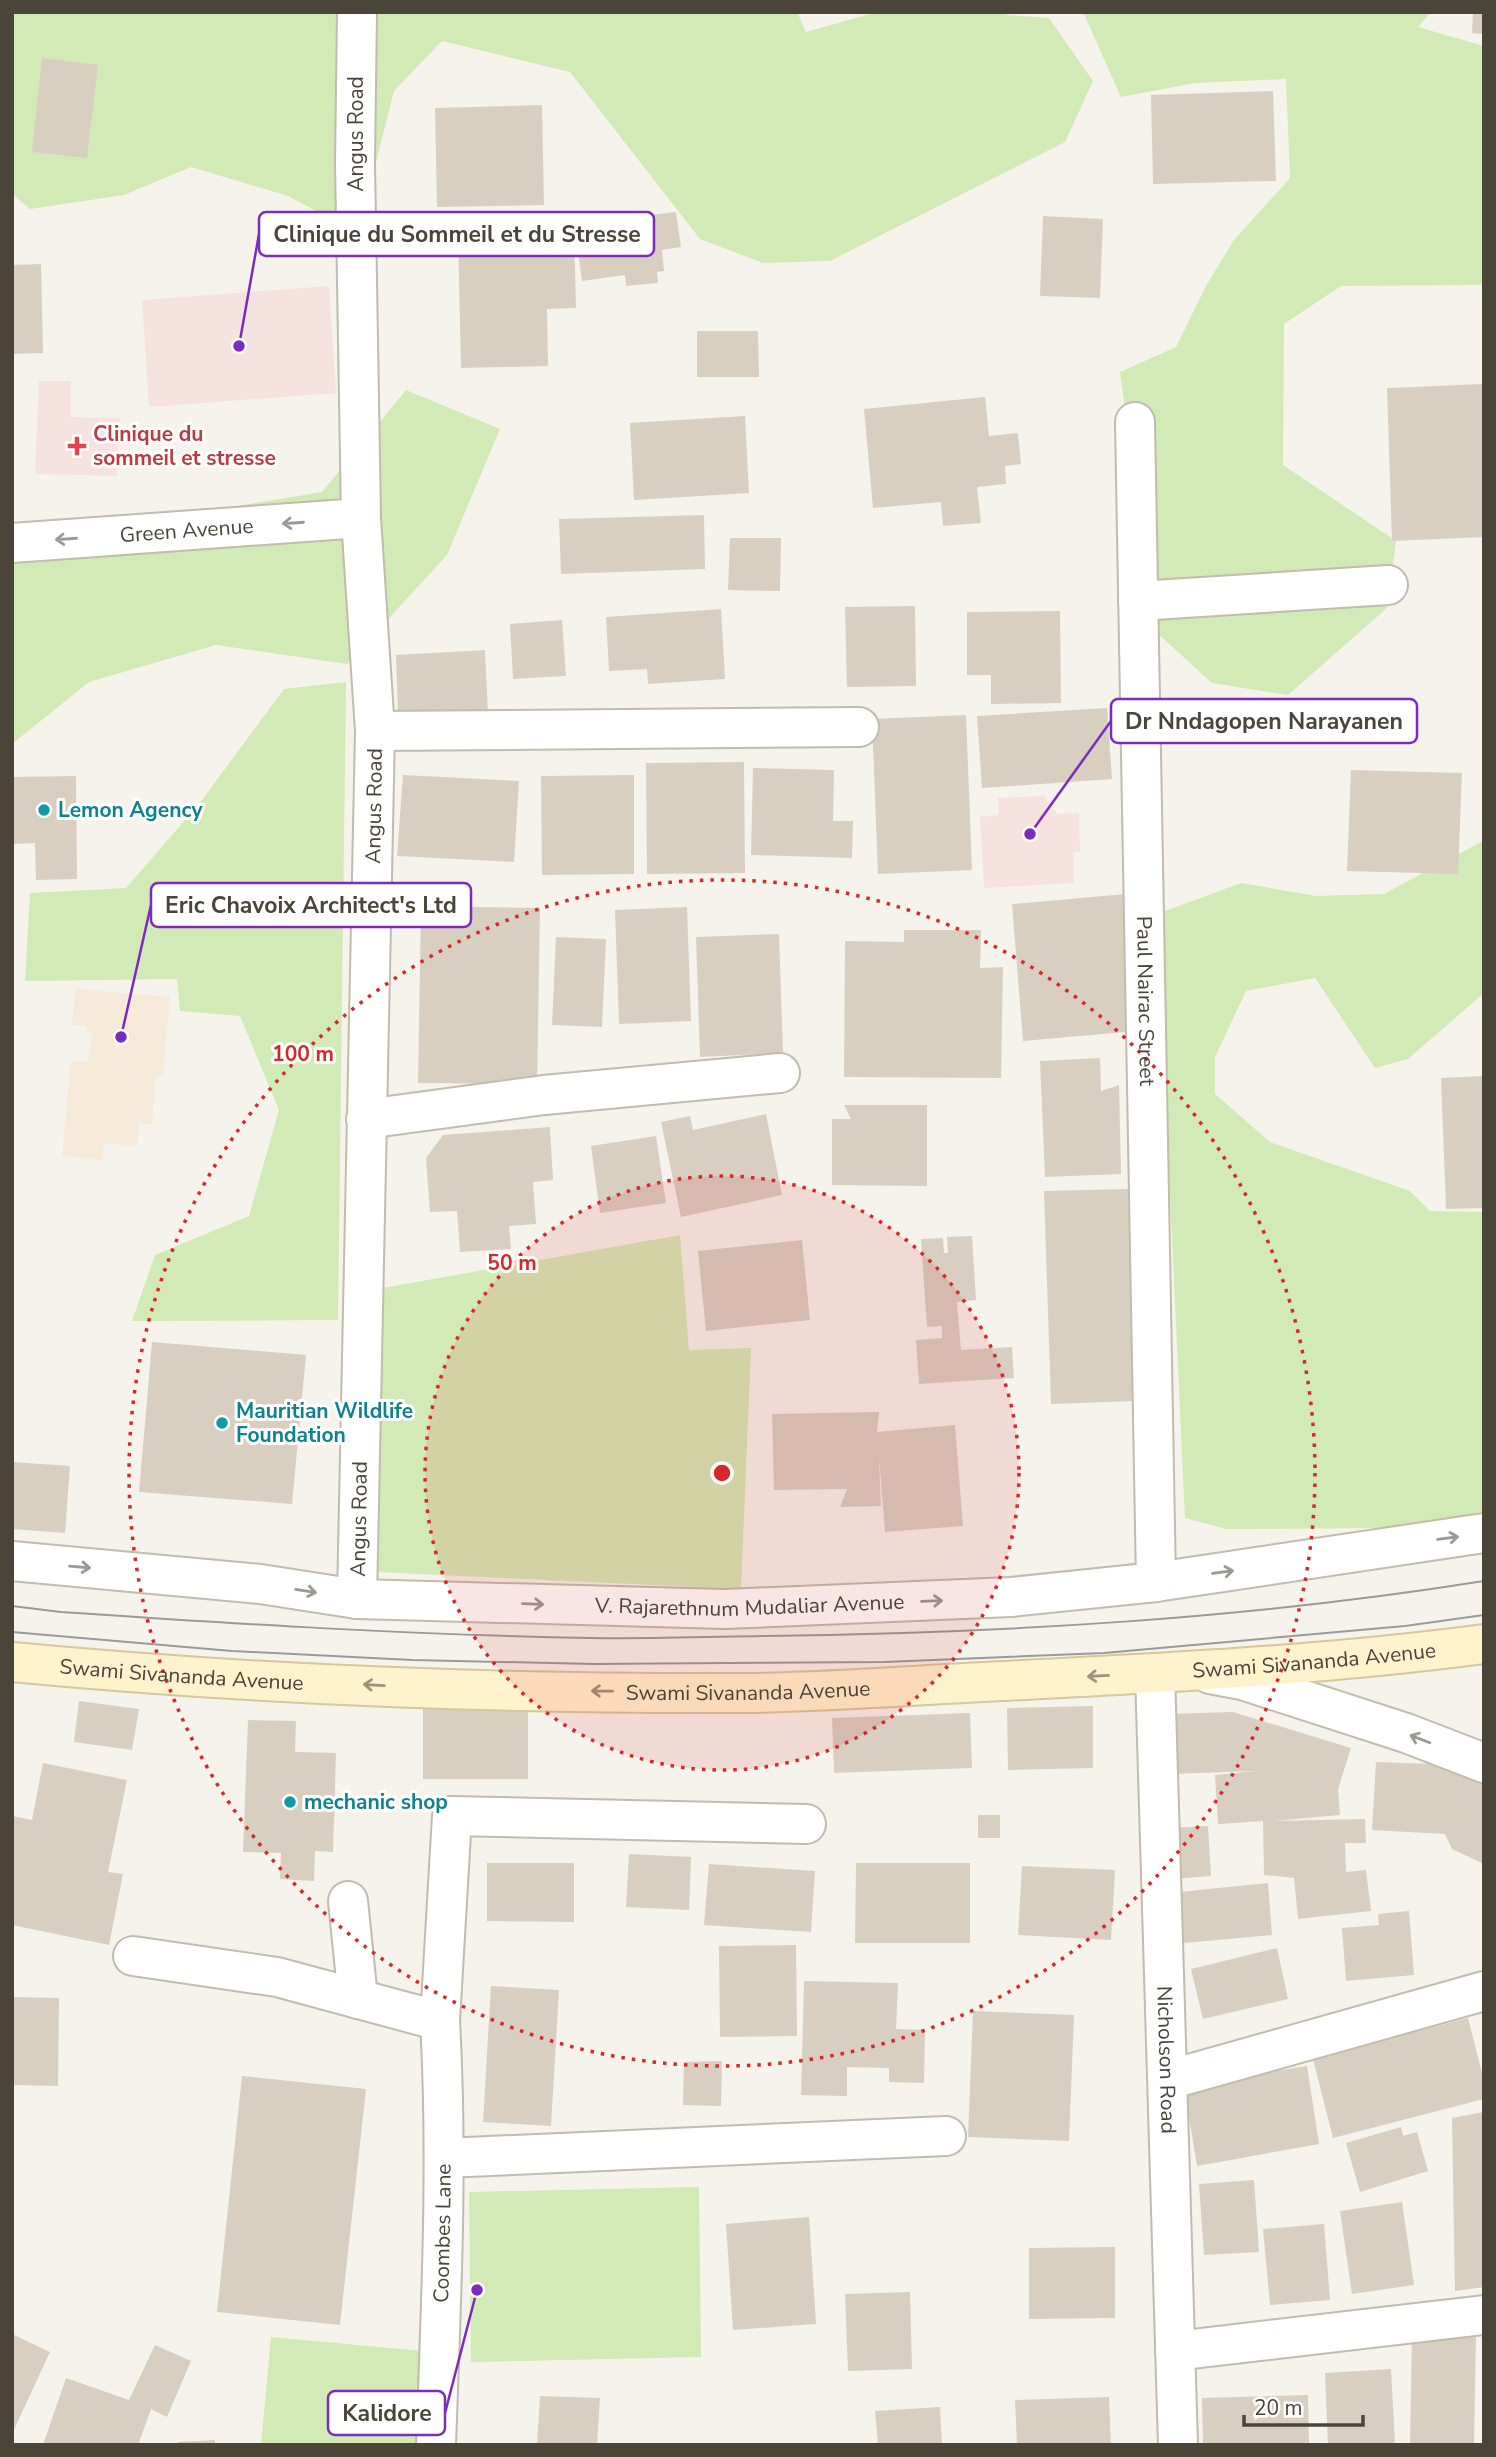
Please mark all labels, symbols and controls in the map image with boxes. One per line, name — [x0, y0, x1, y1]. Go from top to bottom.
street label: Angus Road — [342, 76, 370, 192]
callout: Clinique du Sommeil et du Stresse — [259, 212, 654, 256]
text: Clinique du Sommeil et du Stresse — [273, 219, 641, 250]
place label: Clinique du sommeil et stresse — [93, 420, 276, 472]
marker: Clinique du sommeil et stresse — [67, 436, 87, 456]
street label: Green Avenue — [119, 512, 254, 549]
one-way arrow — [282, 516, 305, 529]
one-way arrow — [55, 533, 78, 546]
callout: Dr Nndagopen Narayanen — [1111, 699, 1417, 743]
text: Dr Nndagopen Narayanen — [1125, 706, 1403, 737]
street label: Angus Road — [359, 748, 389, 864]
place label: Lemon Agency — [58, 796, 203, 824]
marker: Lemon Agency — [36, 802, 52, 818]
callout: Eric Chavoix Architect's Ltd — [151, 883, 471, 927]
text: Eric Chavoix Architect's Ltd — [165, 890, 457, 921]
street label: Paul Nairac Street — [1130, 916, 1161, 1087]
text: 100 m — [272, 1040, 334, 1068]
text: 50 m — [487, 1249, 537, 1277]
place label: Mauritian Wildlife Foundation — [236, 1397, 413, 1449]
marker: Mauritian Wildlife Foundation — [214, 1415, 230, 1431]
street label: Angus Road — [344, 1461, 374, 1577]
centre of rings — [710, 1461, 734, 1485]
one-way arrow — [1436, 1532, 1459, 1545]
one-way arrow — [68, 1561, 91, 1574]
one-way arrow — [1211, 1565, 1234, 1578]
one-way arrow — [294, 1585, 317, 1598]
street label: V. Rajarethnum Mudaliar Avenue — [593, 1587, 905, 1623]
one-way arrow — [920, 1594, 943, 1607]
one-way arrow — [521, 1597, 544, 1611]
street label: Swami Sivananda Avenue — [1191, 1636, 1437, 1685]
street label: Swami Sivananda Avenue — [58, 1652, 304, 1697]
one-way arrow — [1088, 1670, 1110, 1683]
street label: Swami Sivananda Avenue — [626, 1674, 871, 1707]
one-way arrow — [363, 1679, 386, 1692]
one-way arrow — [591, 1684, 614, 1697]
one-way arrow — [1410, 1731, 1431, 1744]
place label: mechanic shop — [304, 1788, 448, 1816]
marker: mechanic shop — [282, 1794, 298, 1810]
street label: Nicholson Road — [1150, 1985, 1183, 2134]
street label: Coombes Lane — [427, 2163, 458, 2303]
scale bar — [1244, 2384, 1363, 2428]
callout: Kalidore — [328, 2391, 445, 2435]
text: 20 m — [1254, 2394, 1303, 2422]
text: Kalidore — [342, 2398, 432, 2429]

